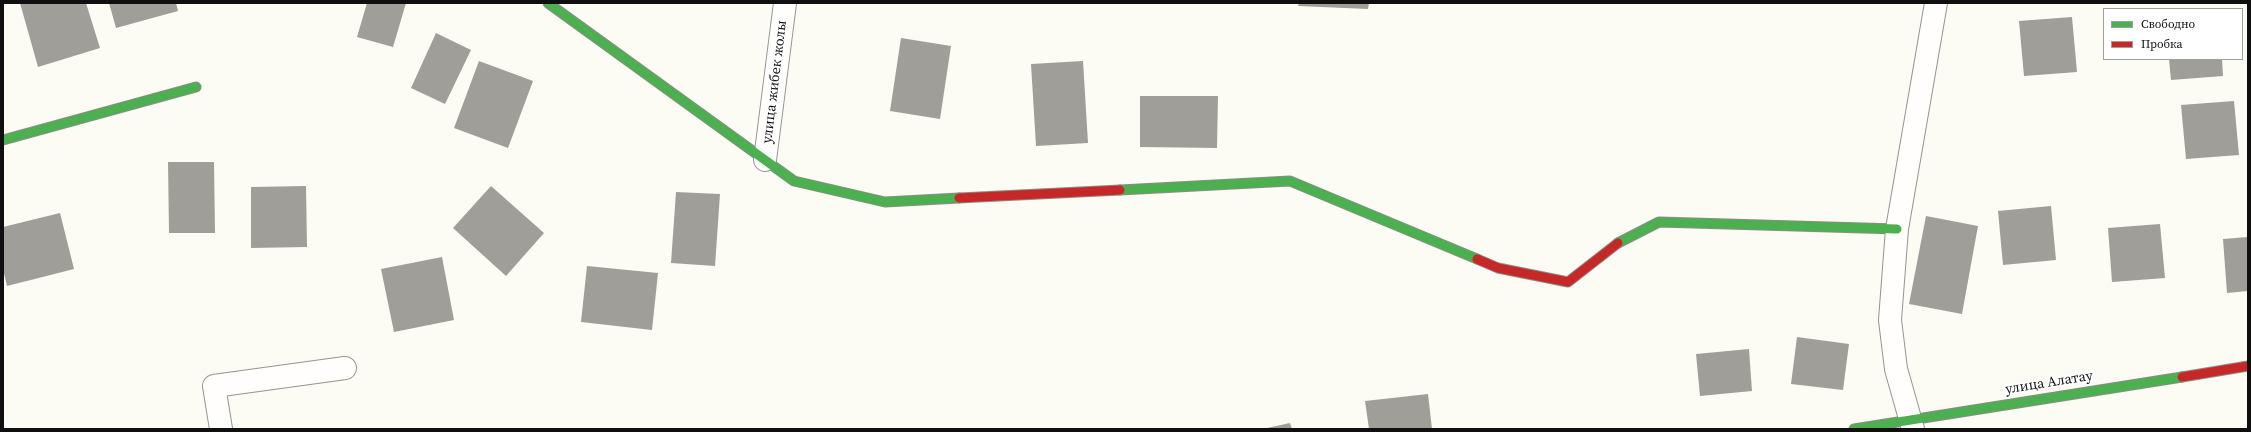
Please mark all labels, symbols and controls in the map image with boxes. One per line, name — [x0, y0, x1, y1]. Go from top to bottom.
legend — [2103, 8, 2243, 60]
text: Свободно — [2141, 16, 2195, 32]
street label: улица жибек жолы — [759, 19, 791, 145]
text: Пробка — [2141, 36, 2183, 52]
street label: улица Алатау — [2004, 368, 2094, 398]

